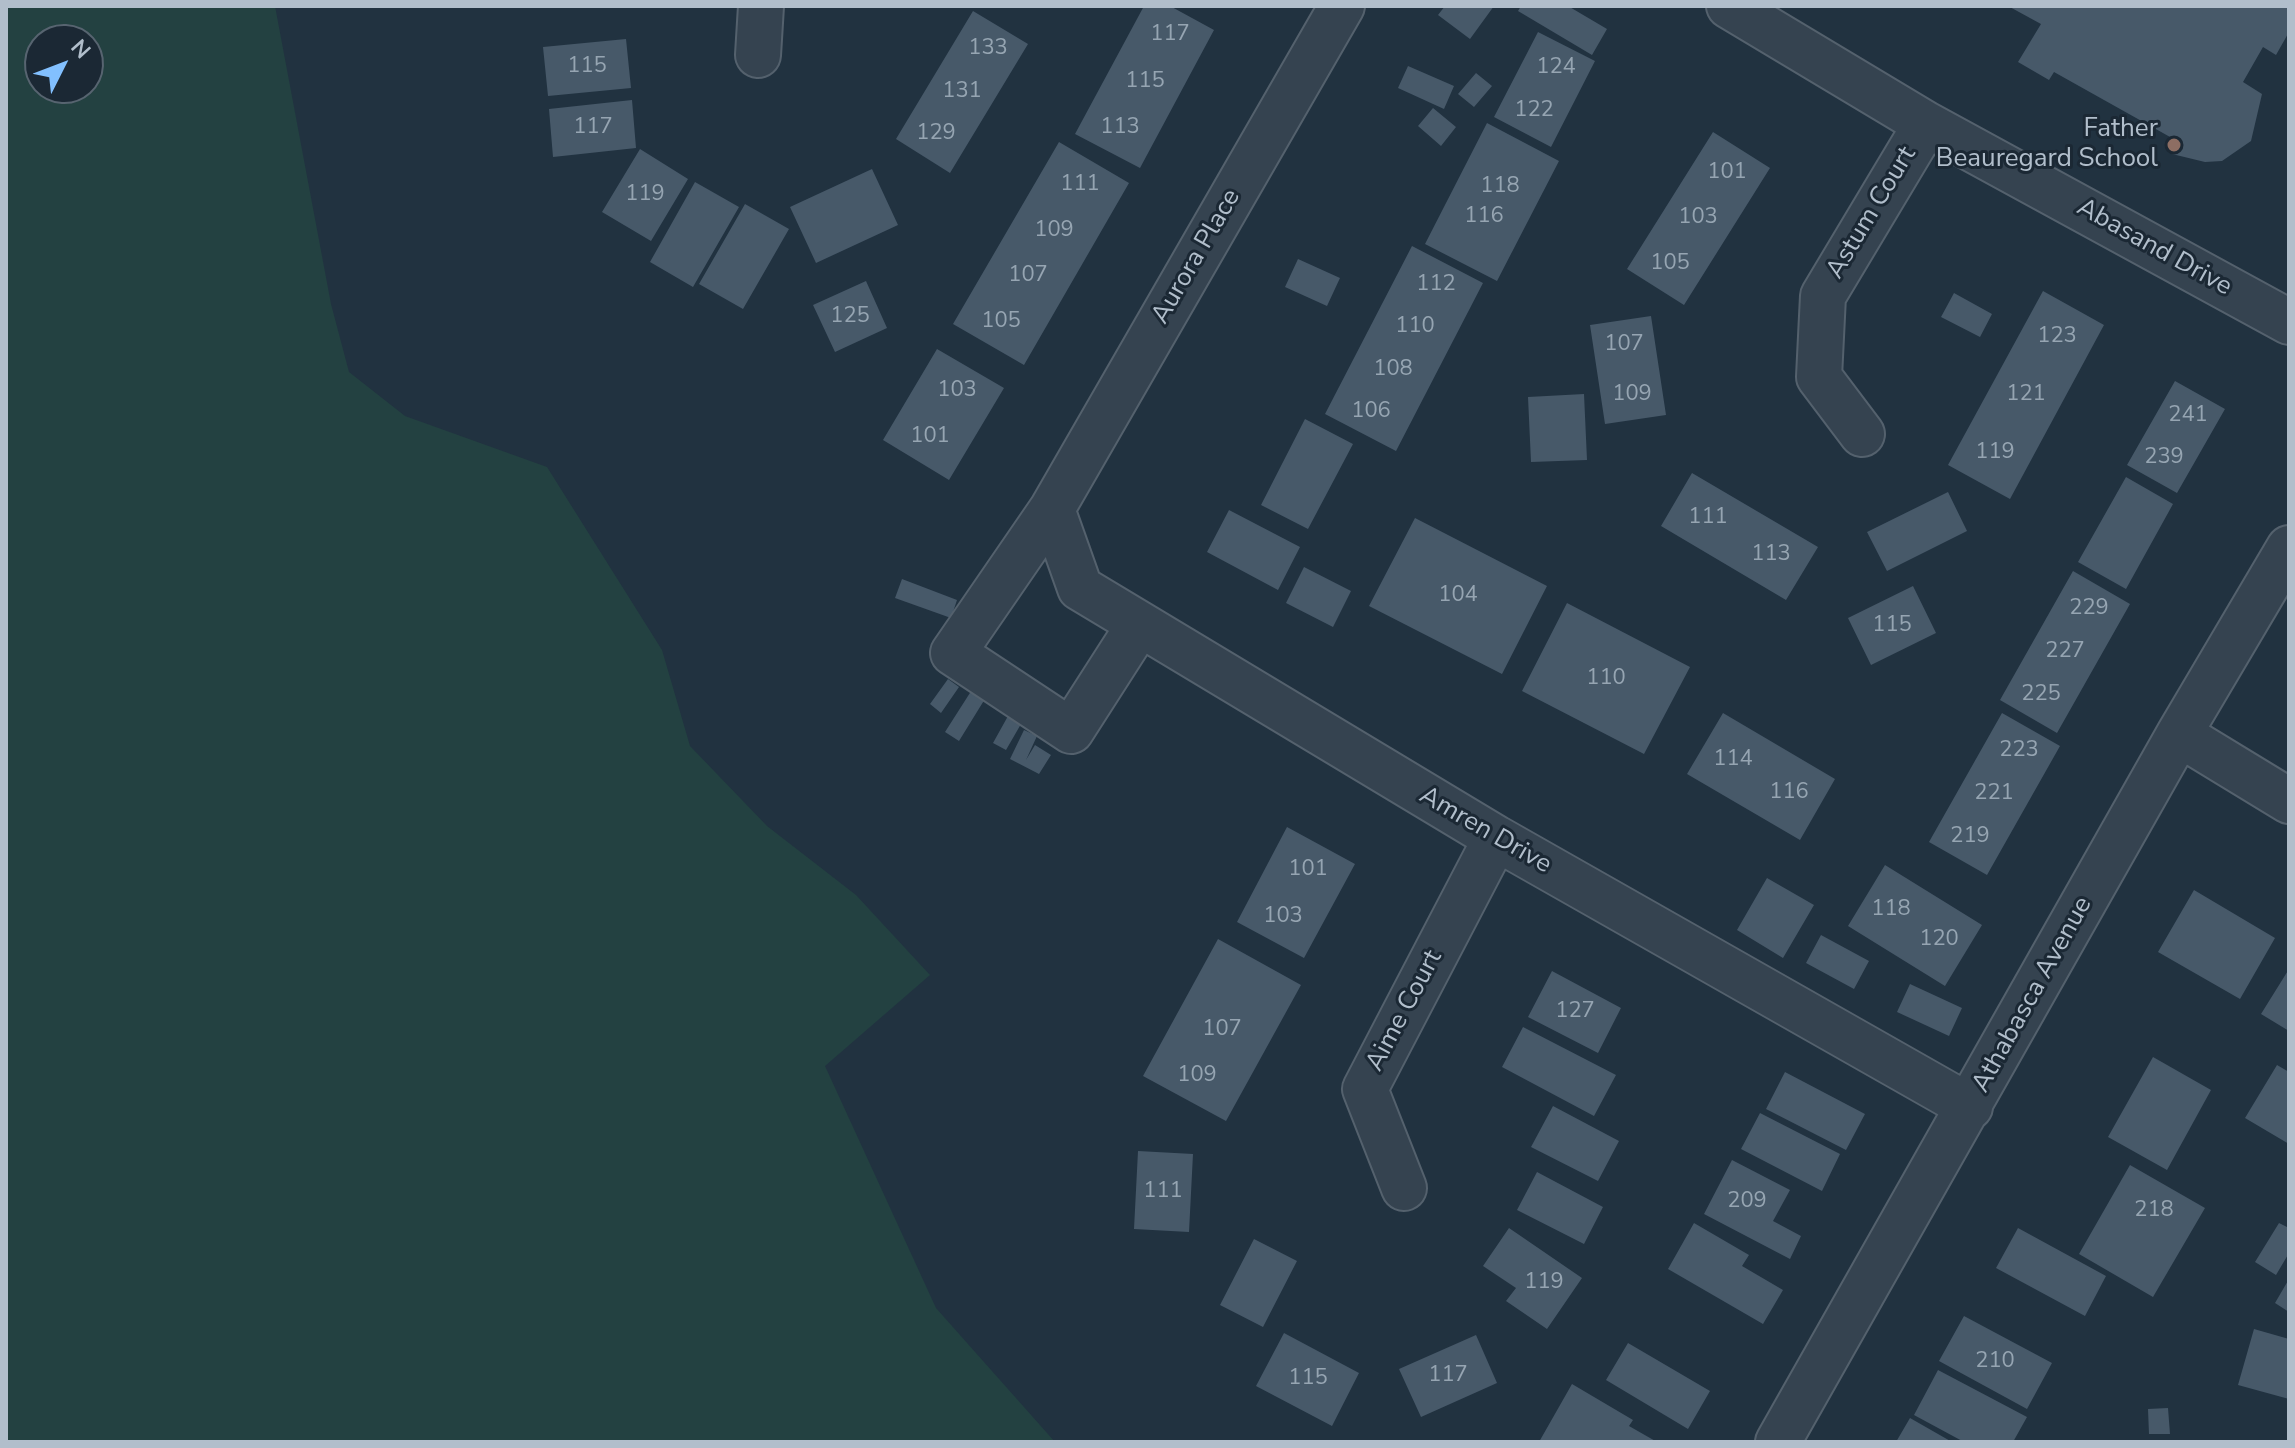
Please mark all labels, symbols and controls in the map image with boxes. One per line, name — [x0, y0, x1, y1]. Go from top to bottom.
house number: 117 — [1150, 22, 1190, 48]
north arrow — [24, 24, 104, 104]
text: N — [64, 33, 97, 65]
house number: 133 — [968, 36, 1008, 62]
house number: 115 — [567, 54, 607, 80]
house number: 124 — [1536, 55, 1576, 81]
house number: 115 — [1125, 69, 1165, 95]
house number: 131 — [942, 79, 982, 105]
house number: 122 — [1514, 98, 1554, 124]
place label: Father Beauregard School — [1936, 114, 2158, 176]
house number: 117 — [573, 115, 613, 141]
house number: 113 — [1100, 115, 1140, 141]
house number: 129 — [916, 121, 956, 147]
marker: Father Beauregard School — [2165, 136, 2183, 154]
street label: Astum Court — [1820, 141, 1924, 285]
house number: 101 — [1707, 160, 1747, 186]
house number: 111 — [1060, 172, 1100, 198]
house number: 118 — [1480, 174, 1520, 200]
house number: 119 — [625, 182, 665, 208]
street label: Aurora Place — [1146, 184, 1248, 330]
street label: Abasand Drive — [2071, 193, 2237, 303]
house number: 116 — [1464, 204, 1504, 230]
house number: 103 — [1678, 205, 1718, 231]
house number: 109 — [1034, 218, 1074, 244]
house number: 105 — [1650, 251, 1690, 277]
house number: 107 — [1008, 263, 1048, 289]
house number: 112 — [1416, 272, 1456, 298]
house number: 125 — [830, 304, 870, 330]
house number: 105 — [981, 309, 1021, 335]
house number: 110 — [1395, 314, 1435, 340]
house number: 123 — [2037, 324, 2077, 350]
house number: 107 — [1604, 332, 1644, 358]
house number: 108 — [1373, 357, 1413, 383]
house number: 103 — [937, 378, 977, 404]
house number: 109 — [1612, 382, 1652, 408]
house number: 121 — [2006, 382, 2046, 408]
house number: 106 — [1351, 399, 1391, 425]
house number: 241 — [2168, 403, 2208, 429]
house number: 101 — [910, 424, 950, 450]
house number: 119 — [1975, 440, 2015, 466]
house number: 239 — [2144, 445, 2184, 471]
house number: 111 — [1688, 505, 1728, 531]
house number: 113 — [1751, 542, 1791, 568]
house number: 104 — [1438, 583, 1478, 609]
house number: 229 — [2069, 596, 2109, 622]
house number: 115 — [1872, 613, 1912, 639]
house number: 227 — [2045, 639, 2085, 665]
house number: 110 — [1586, 666, 1626, 692]
house number: 225 — [2021, 682, 2061, 708]
house number: 223 — [1999, 738, 2039, 764]
house number: 114 — [1713, 747, 1753, 773]
house number: 116 — [1769, 780, 1809, 806]
street label: Amren Drive — [1413, 781, 1557, 881]
house number: 221 — [1974, 781, 2014, 807]
house number: 219 — [1950, 824, 1990, 850]
house number: 101 — [1288, 857, 1328, 883]
street label: Athabasca Avenue — [1966, 892, 2100, 1098]
house number: 118 — [1871, 897, 1911, 923]
house number: 103 — [1263, 904, 1303, 930]
house number: 120 — [1919, 927, 1959, 953]
street label: Aime Court — [1360, 945, 1450, 1077]
house number: 127 — [1555, 999, 1595, 1025]
house number: 107 — [1202, 1017, 1242, 1043]
house number: 109 — [1177, 1063, 1217, 1089]
house number: 111 — [1143, 1179, 1183, 1205]
house number: 209 — [1727, 1189, 1767, 1215]
house number: 218 — [2134, 1198, 2174, 1224]
house number: 119 — [1524, 1270, 1564, 1296]
house number: 210 — [1975, 1349, 2015, 1375]
house number: 117 — [1428, 1363, 1468, 1389]
house number: 115 — [1288, 1366, 1328, 1392]

